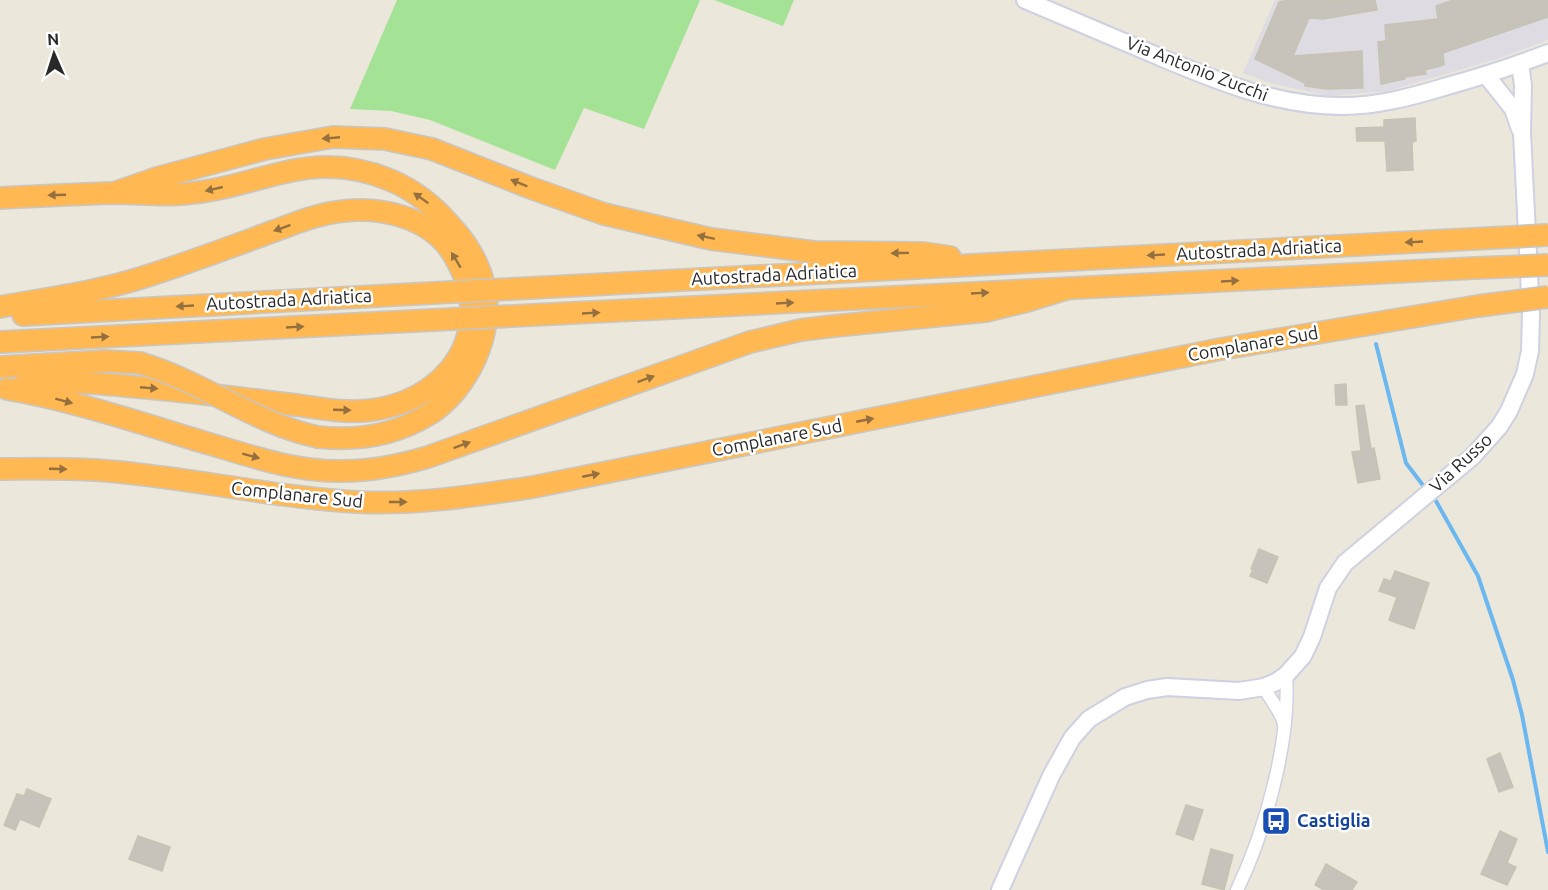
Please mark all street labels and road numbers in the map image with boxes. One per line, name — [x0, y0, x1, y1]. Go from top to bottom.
street label: Via Antonio Zucchi — [1124, 32, 1271, 104]
street label: Autostrada Adriatica — [1175, 235, 1342, 263]
street label: Autostrada Adriatica — [690, 260, 857, 288]
street label: Autostrada Adriatica — [205, 285, 372, 313]
street label: Complanare Sud — [1186, 322, 1320, 364]
street label: Complanare Sud — [710, 415, 844, 459]
street label: Via Russo — [1425, 429, 1495, 496]
street label: Complanare Sud — [230, 477, 364, 511]

